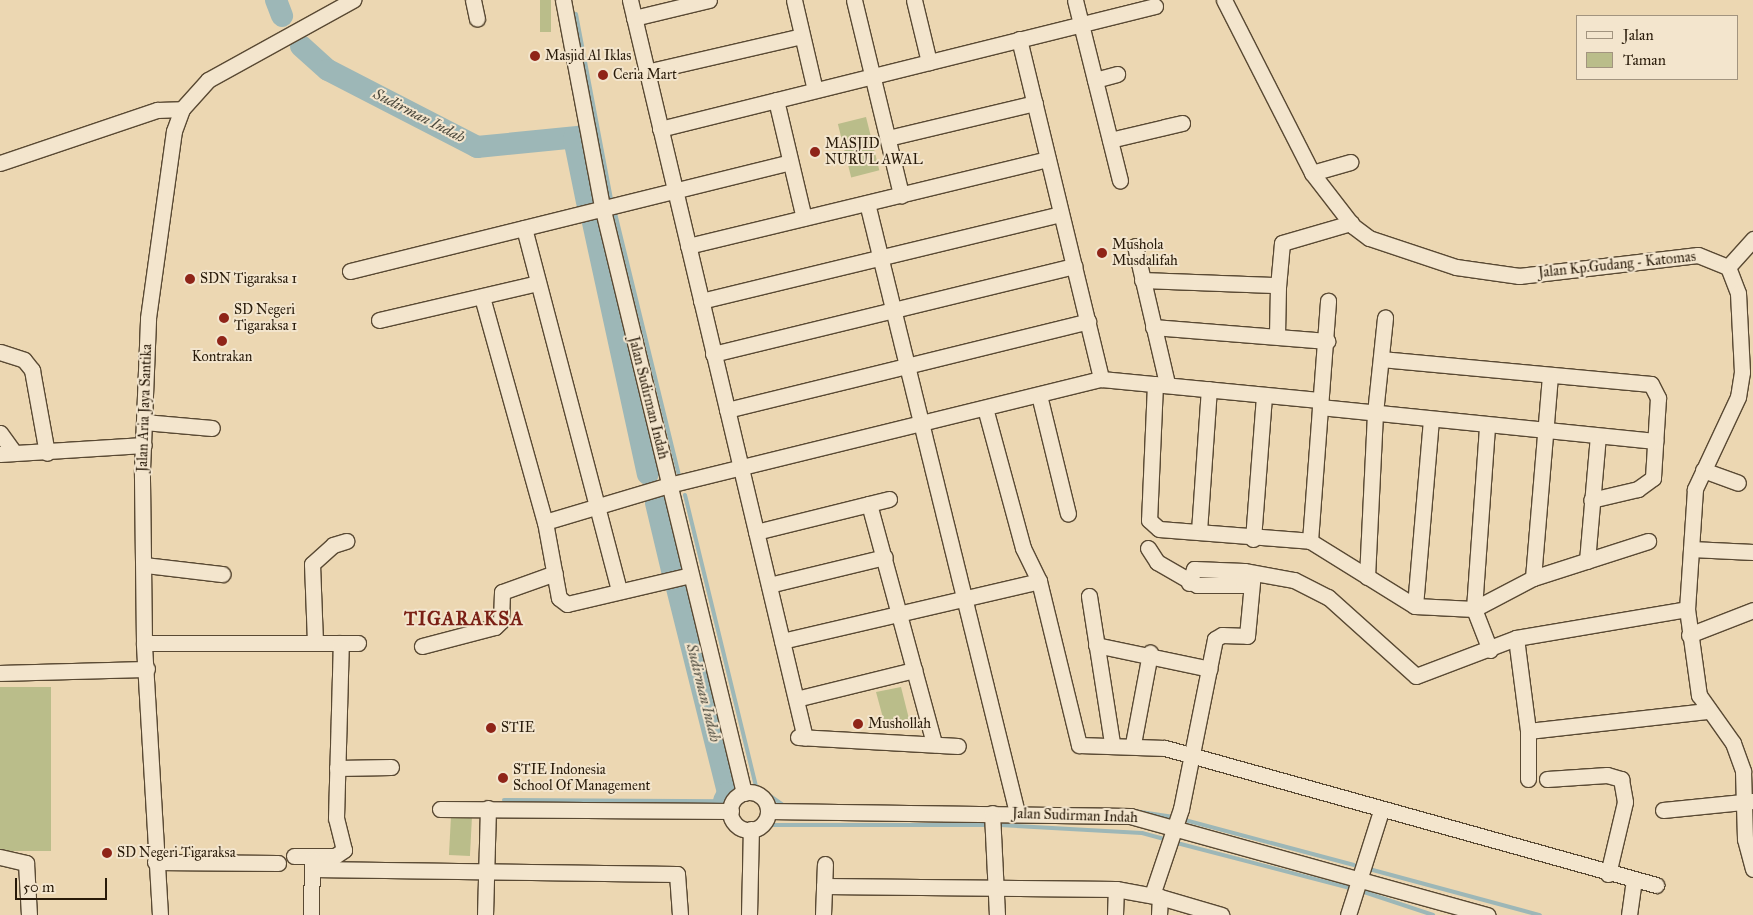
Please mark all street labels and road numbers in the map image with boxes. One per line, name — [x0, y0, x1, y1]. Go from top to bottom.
street label: Jalan Kp.Gudang - Katomas — [1537, 248, 1697, 282]
street label: Jalan Sudirman Indah — [625, 335, 671, 461]
street label: Jalan Aria Jaya Santika — [134, 344, 156, 472]
street label: Jalan Sudirman Indah — [1012, 805, 1138, 827]

